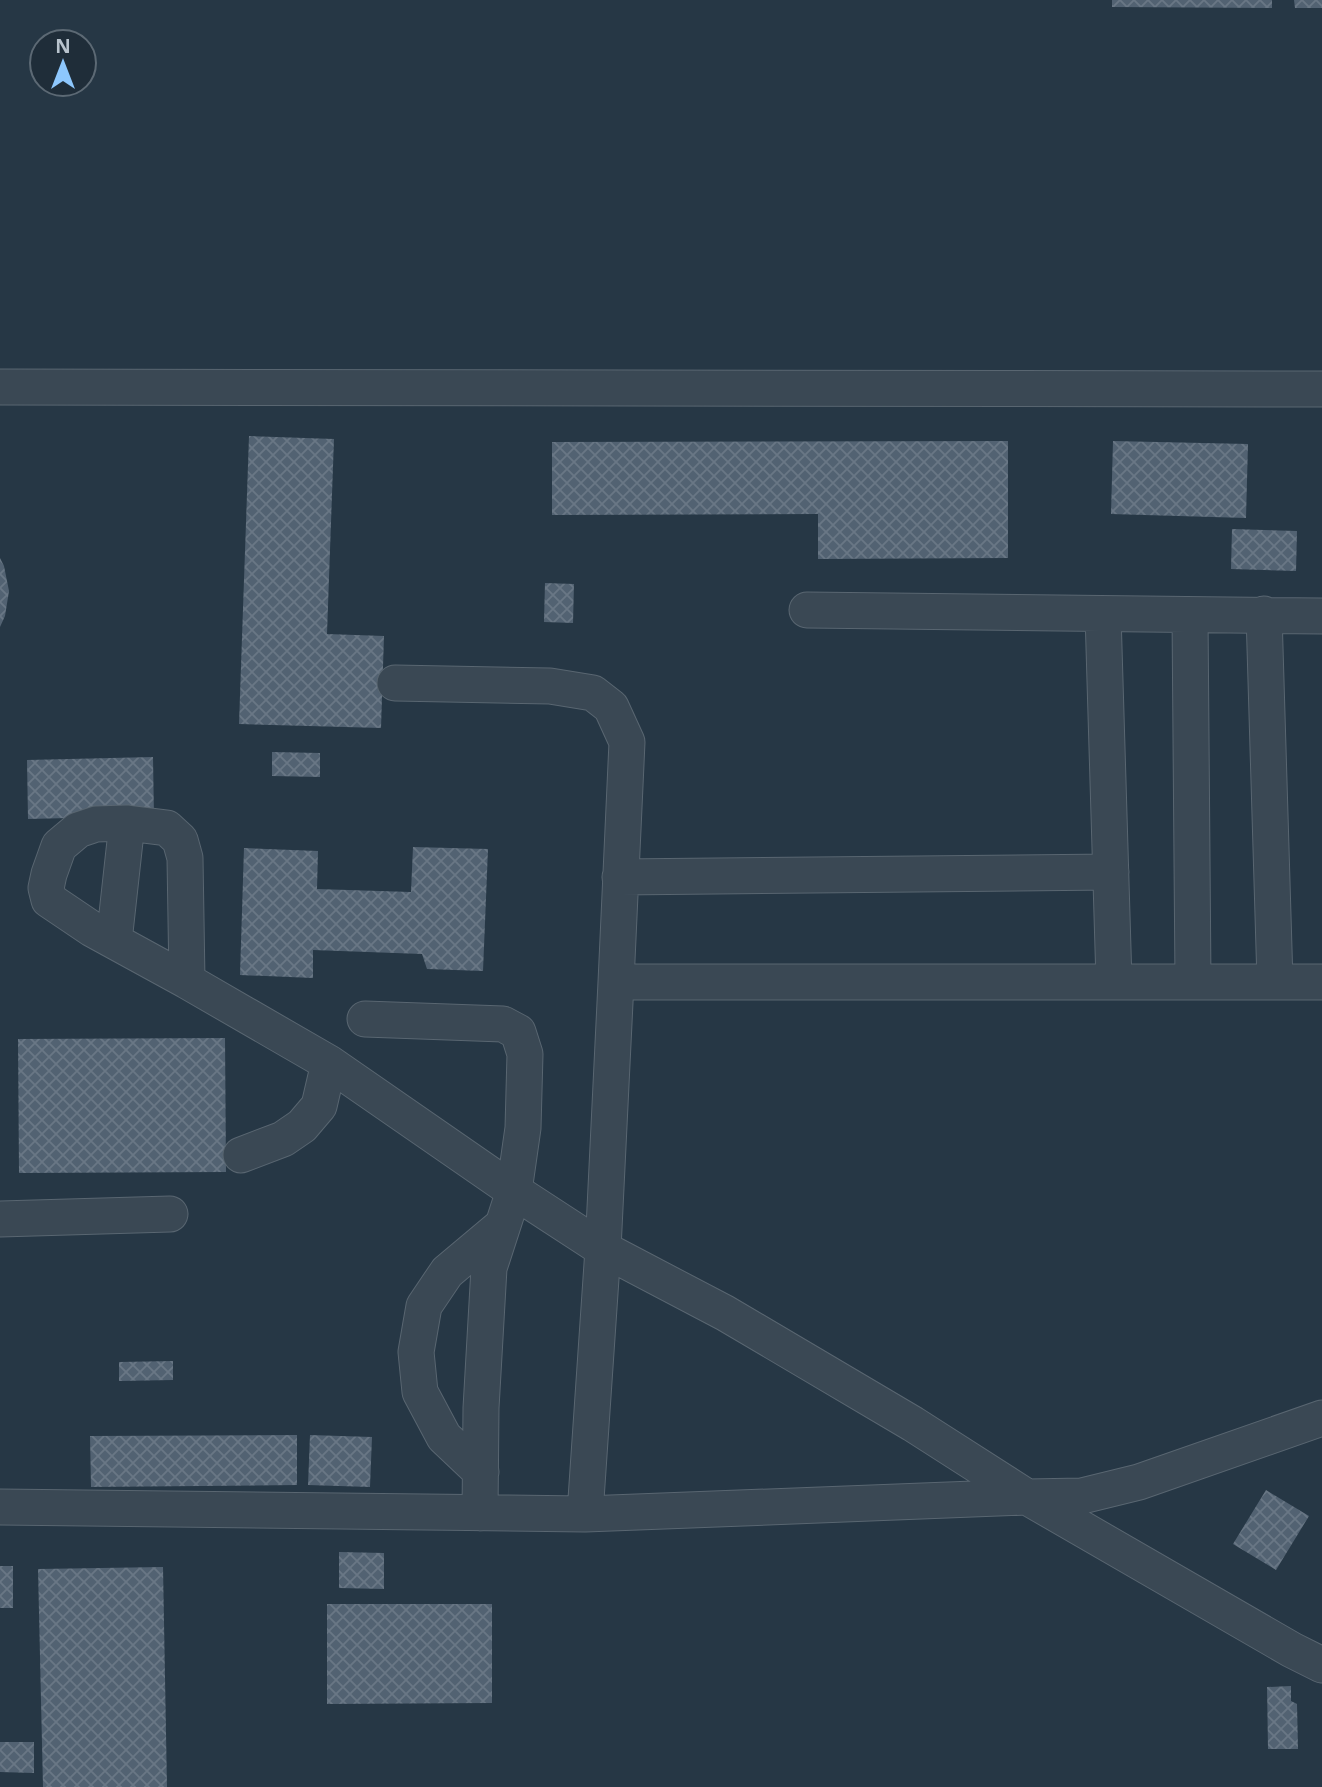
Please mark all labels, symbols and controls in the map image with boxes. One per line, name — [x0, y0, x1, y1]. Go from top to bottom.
north arrow — [28, 28, 98, 98]
text: N — [55, 33, 71, 59]

